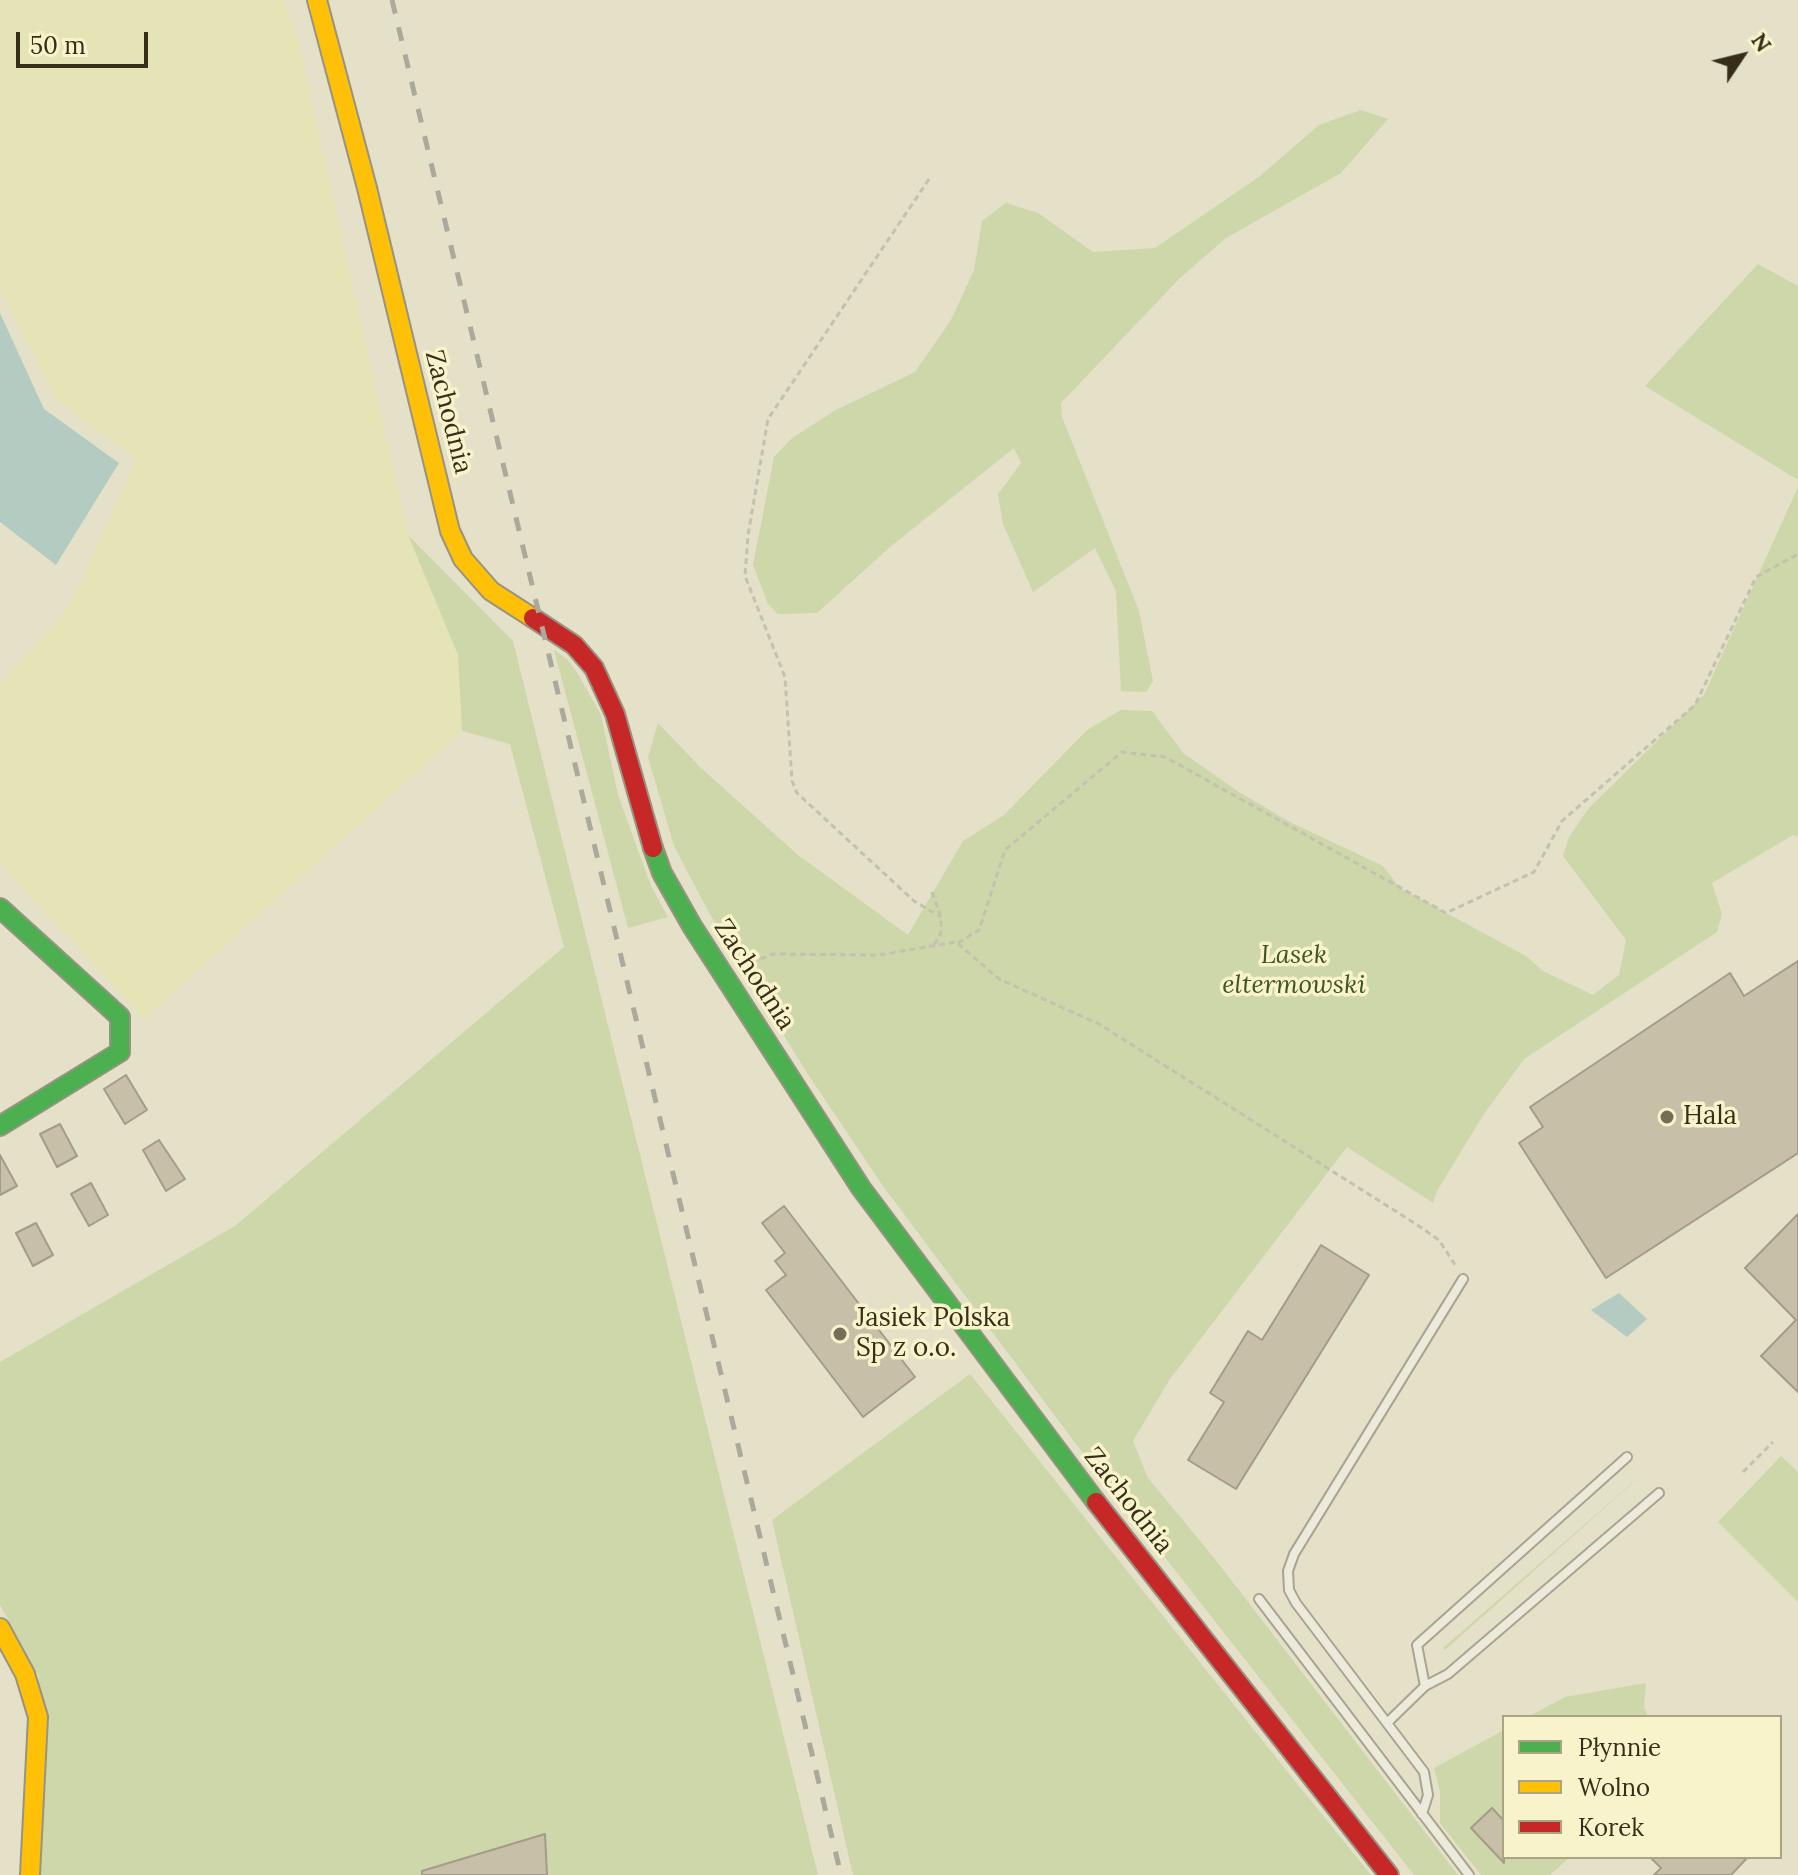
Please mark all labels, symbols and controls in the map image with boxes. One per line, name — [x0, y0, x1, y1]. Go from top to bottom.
scale bar — [20, 16, 152, 66]
north arrow — [1702, 16, 1782, 96]
text: N — [1745, 27, 1778, 57]
text: 50 m — [30, 30, 86, 61]
street label: Zachodnia — [418, 347, 478, 477]
street label: Zachodnia — [707, 914, 801, 1036]
park label: Lasek eltermowski — [1222, 940, 1366, 1002]
place label: Hala — [1683, 1101, 1737, 1133]
marker: Hala — [1658, 1108, 1676, 1126]
place label: Jasiek Polska Sp z o.o. — [856, 1303, 1010, 1364]
marker: Jasiek Polska Sp z o.o. — [831, 1325, 849, 1343]
street label: Zachodnia — [1077, 1442, 1179, 1560]
legend — [1502, 1715, 1782, 1859]
text: Płynnie — [1578, 1732, 1661, 1763]
text: Wolno — [1578, 1772, 1650, 1803]
text: Korek — [1578, 1812, 1644, 1843]

